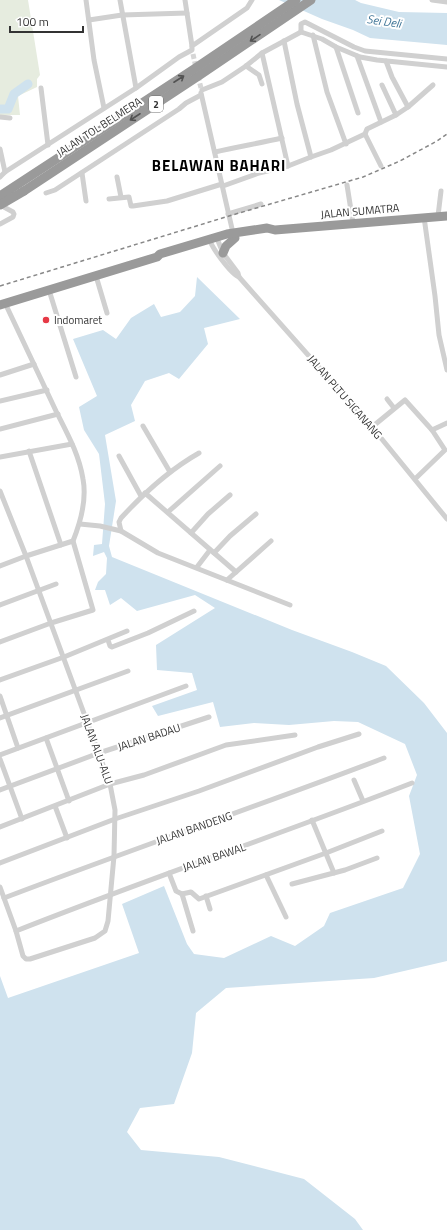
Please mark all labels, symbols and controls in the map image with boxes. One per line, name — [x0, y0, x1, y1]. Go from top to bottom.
scale bar — [10, 8, 83, 34]
water label: Sei Deli — [366, 9, 404, 33]
text: 100 m — [16, 12, 49, 31]
one-way arrow — [250, 34, 261, 42]
one-way arrow — [173, 75, 184, 83]
street label: JALAN TOL BELMERA — [53, 93, 145, 161]
road number: 2 — [149, 96, 163, 112]
one-way arrow — [129, 114, 141, 122]
district label: BELAWAN BAHARI — [152, 154, 286, 177]
street label: JALAN SUMATRA — [320, 200, 400, 222]
place label: Indomaret — [54, 312, 102, 328]
marker: Indomaret — [41, 315, 51, 325]
street label: JALAN PLTU SICANANG — [304, 351, 386, 443]
street label: JALAN ALU-ALU — [77, 712, 117, 786]
street label: JALAN BADAU — [116, 719, 182, 755]
street label: JALAN BANDENG — [154, 807, 234, 849]
street label: JALAN BAWAL — [180, 839, 248, 875]

